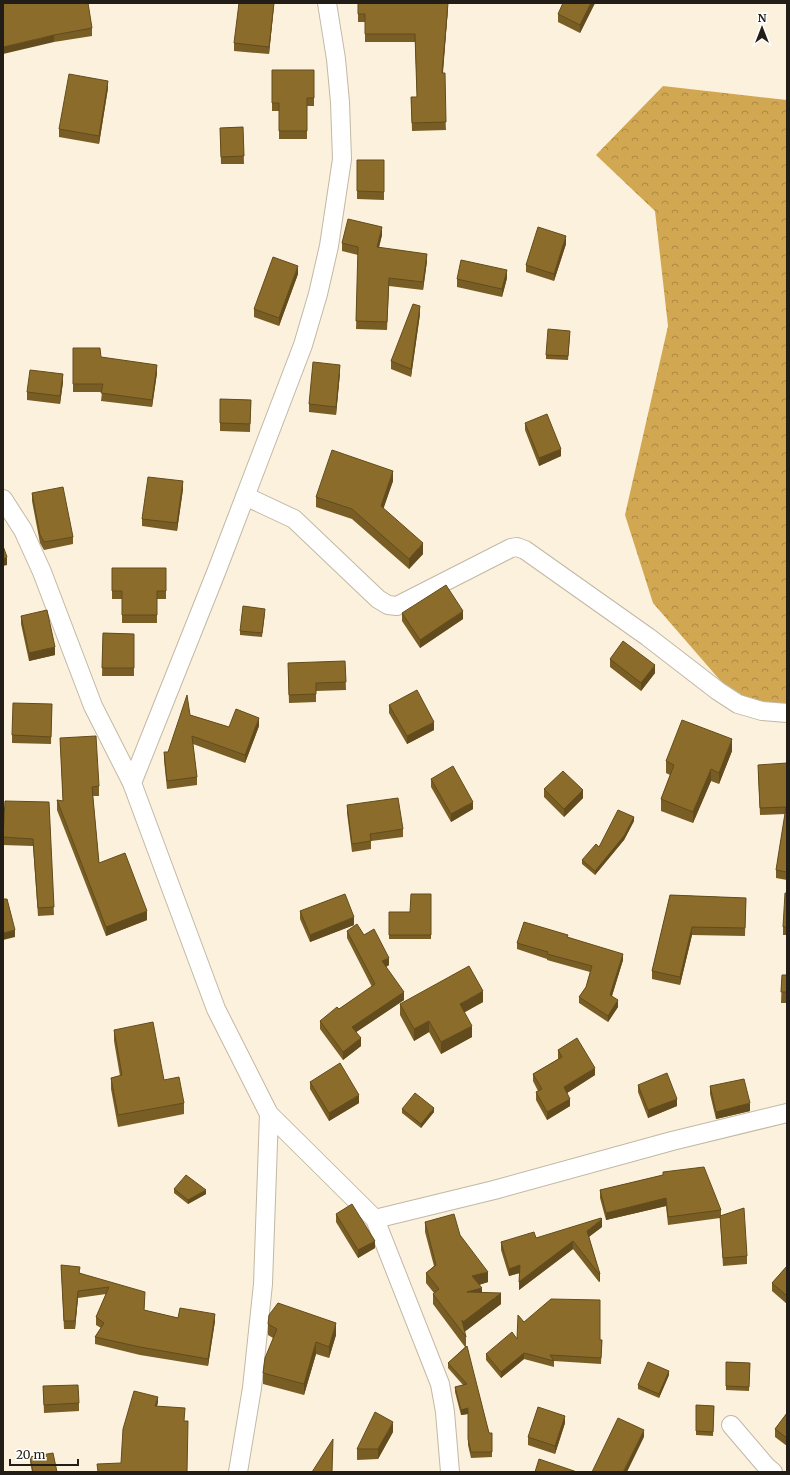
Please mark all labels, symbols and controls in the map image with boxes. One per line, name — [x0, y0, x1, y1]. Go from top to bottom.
north arrow — [742, 8, 782, 48]
text: N — [758, 11, 767, 25]
scale bar — [10, 1441, 78, 1467]
text: 20 m — [16, 1447, 45, 1462]

